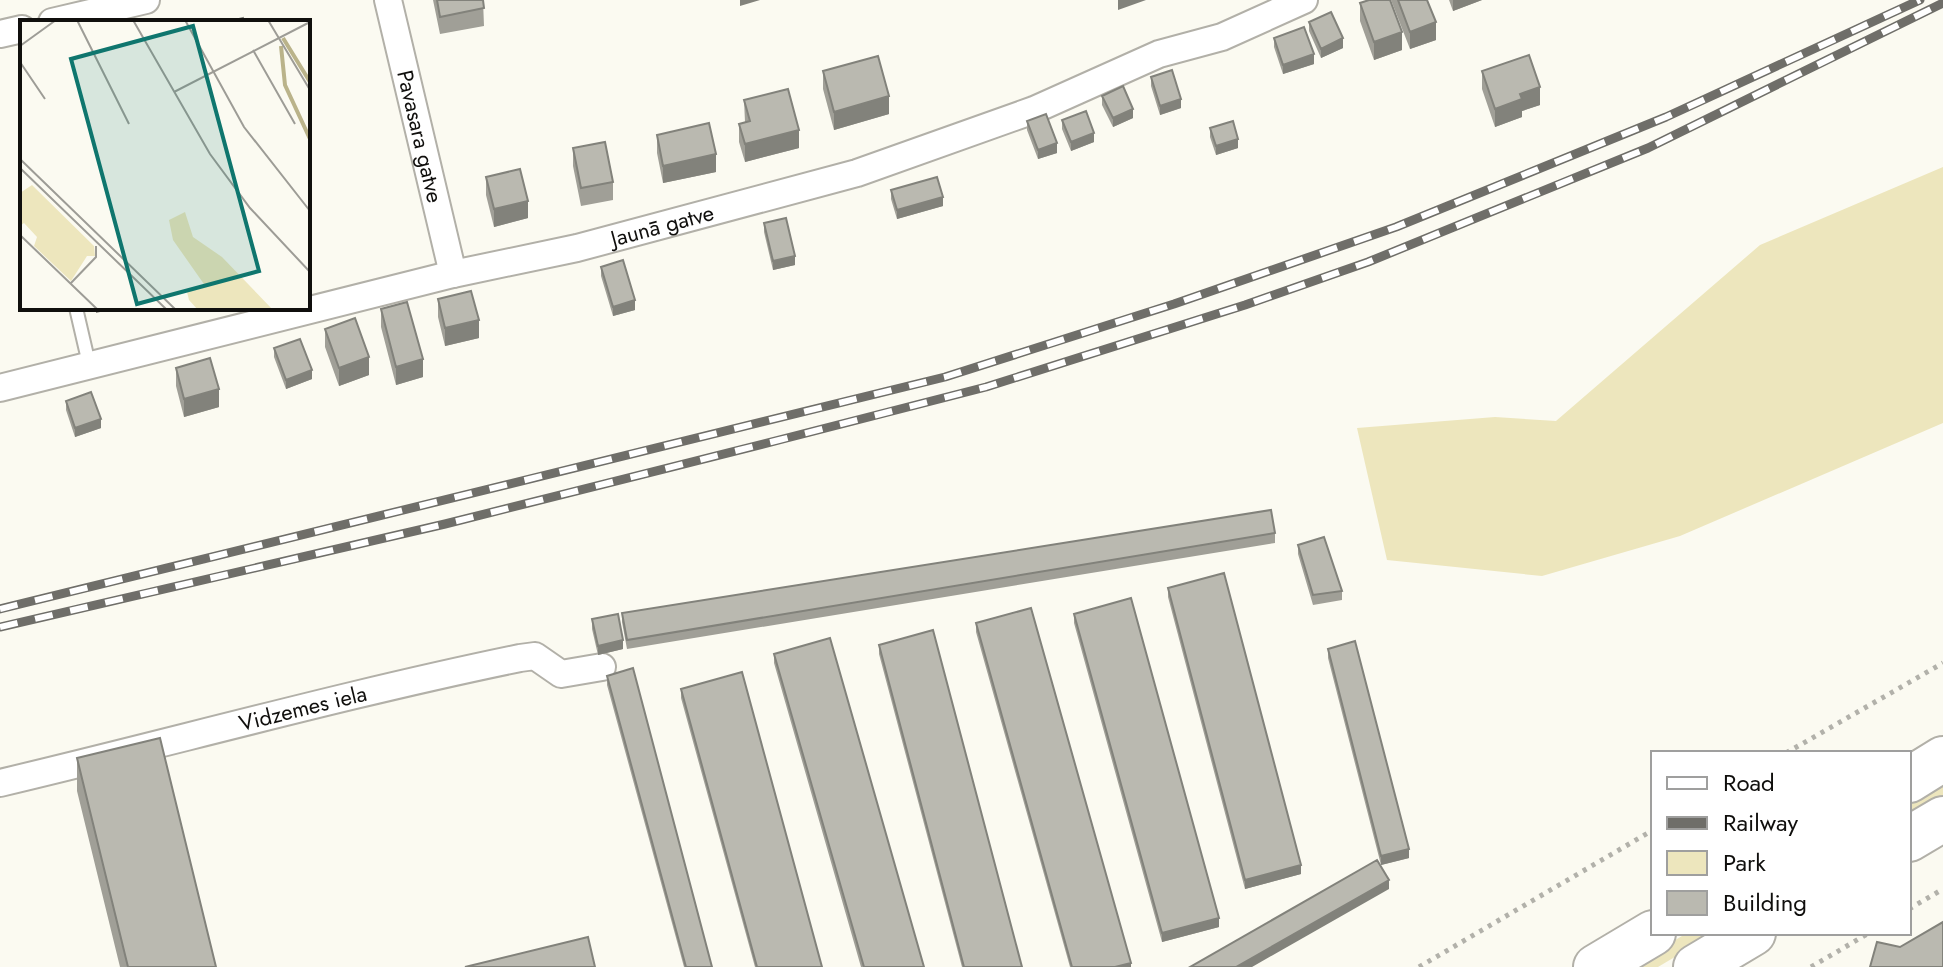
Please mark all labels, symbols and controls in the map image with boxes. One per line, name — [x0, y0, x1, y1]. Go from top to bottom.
inset map — [20, 20, 310, 310]
street label: Pavasara gatve — [389, 67, 452, 206]
street label: Jaunā gatve — [604, 196, 717, 255]
street label: Vidzemes iela — [235, 677, 370, 739]
legend — [1651, 751, 1911, 935]
text: Road — [1723, 765, 1775, 800]
text: Railway — [1723, 805, 1798, 840]
text: Park — [1723, 845, 1766, 880]
text: Building — [1723, 885, 1807, 920]

